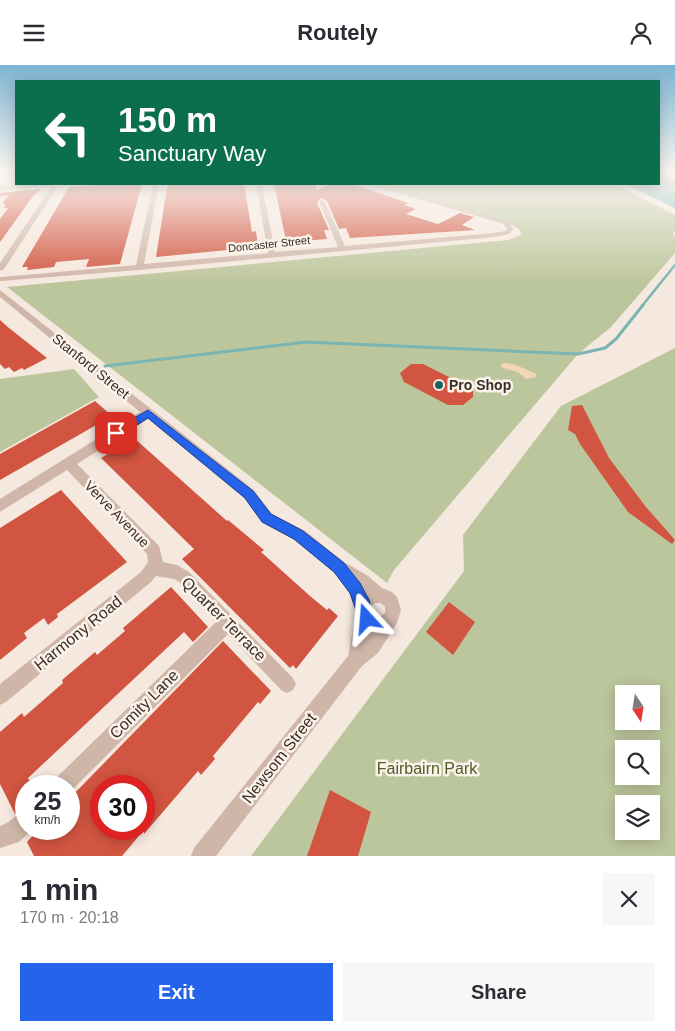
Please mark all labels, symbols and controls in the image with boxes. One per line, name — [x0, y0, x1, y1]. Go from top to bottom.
icon: menu — [20, 19, 48, 47]
icon: person — [627, 19, 655, 47]
text: Routely — [297, 20, 378, 45]
icon: left — [35, 100, 100, 165]
text: 150 m — [118, 100, 217, 139]
text: Sanctuary Way — [118, 141, 266, 166]
street label: Doncaster Street — [227, 234, 311, 254]
street label: Stanford Street — [49, 330, 133, 402]
place label: Pro Shop — [449, 377, 511, 393]
marker: Pro Shop — [433, 379, 445, 391]
pin — [95, 412, 137, 454]
icon: arrive — [102, 419, 130, 447]
street label: Verve Avenue — [81, 477, 153, 551]
street label: Quarter Terrace — [178, 573, 270, 665]
position arrow — [340, 592, 392, 644]
street label: Harmony Road — [31, 593, 125, 673]
street label: Comity Lane — [106, 666, 182, 742]
north arrow — [615, 685, 660, 730]
map controls — [615, 685, 660, 840]
street label: Newsom Street — [239, 709, 320, 806]
button: search — [615, 740, 660, 785]
park label: Fairbairn Park — [377, 760, 478, 777]
speed limit sign: 30 — [90, 775, 155, 840]
text: 25 — [34, 787, 61, 815]
button: layers — [615, 795, 660, 840]
text: km/h — [34, 813, 61, 827]
text: 1 min — [20, 873, 98, 906]
button: close — [603, 873, 655, 925]
text: 170 m · 20:18 — [20, 909, 119, 926]
button: Exit — [20, 963, 333, 1021]
button: Share — [343, 963, 655, 1021]

